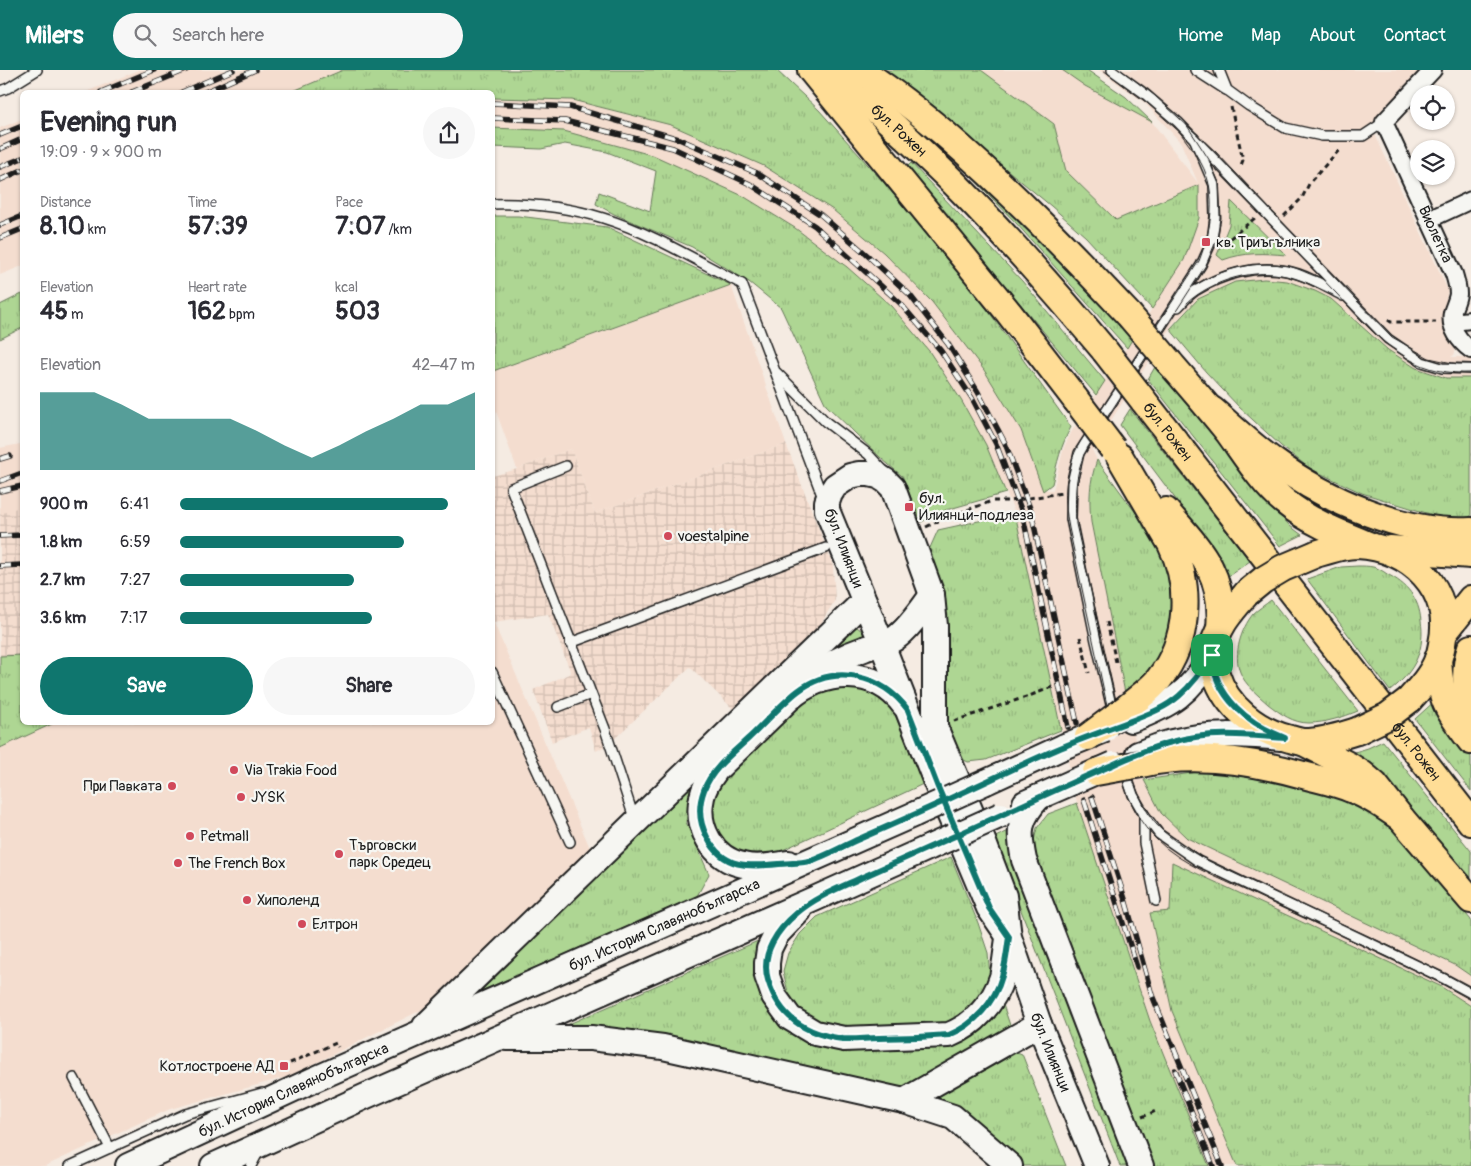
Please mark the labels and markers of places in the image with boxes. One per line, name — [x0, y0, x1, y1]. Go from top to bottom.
place label: кв. Триъгълника — [1216, 233, 1320, 252]
marker: кв. Триъгълника — [1200, 236, 1212, 248]
place label: бул. Илиянци-подлеза — [919, 489, 1034, 525]
marker: бул. Илиянци-подлеза — [903, 501, 915, 513]
place label: voestalpine — [677, 527, 750, 546]
marker: voestalpine — [662, 530, 674, 542]
pin — [1191, 634, 1233, 676]
place label: Via Trakia Food — [244, 761, 337, 780]
marker: Via Trakia Food — [228, 764, 240, 776]
place label: При Павката — [83, 777, 162, 796]
marker: При Павката — [166, 780, 178, 792]
place label: JYSK — [251, 788, 285, 807]
marker: JYSK — [235, 791, 247, 803]
place label: Petmall — [200, 827, 249, 846]
marker: Petmall — [184, 830, 196, 842]
place label: Търговски парк Средец — [349, 836, 431, 872]
marker: Търговски парк Средец — [333, 848, 345, 860]
place label: The French Box — [188, 854, 286, 873]
marker: The French Box — [172, 857, 184, 869]
place label: Хиполенд — [257, 891, 319, 910]
marker: Хиполенд — [241, 894, 253, 906]
place label: Елтрон — [312, 915, 358, 934]
marker: Елтрон — [296, 918, 308, 930]
place label: Котлостроене АД — [160, 1057, 275, 1076]
marker: Котлостроене АД — [278, 1060, 290, 1072]

